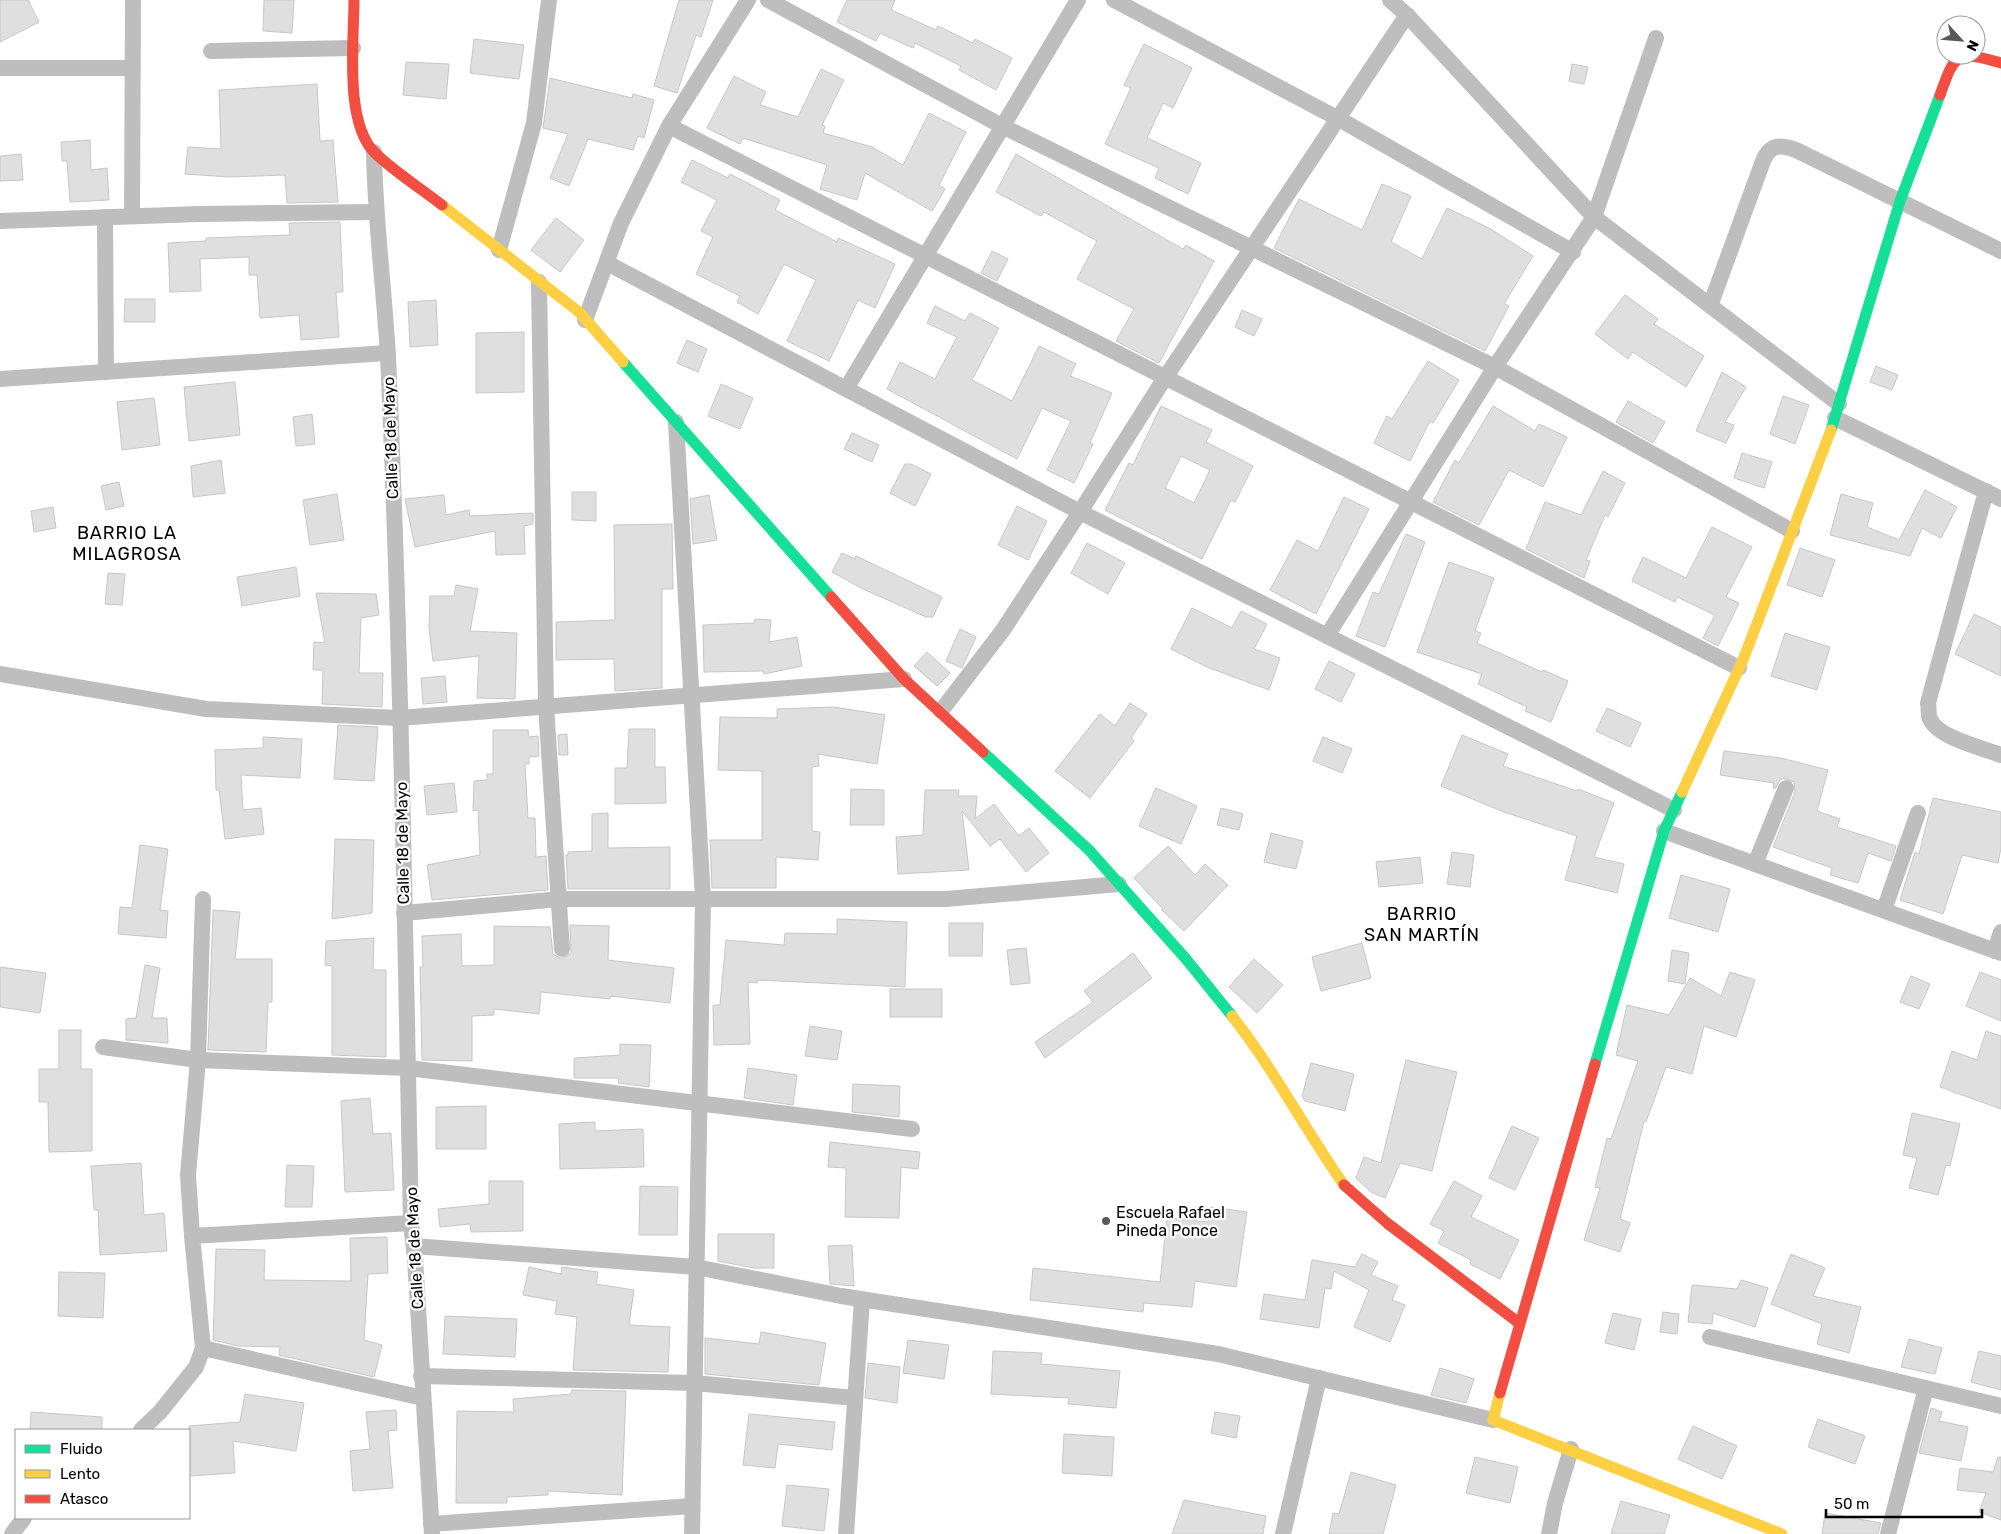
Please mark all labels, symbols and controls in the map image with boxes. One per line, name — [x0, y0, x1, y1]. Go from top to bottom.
north arrow — [1936, 15, 1986, 65]
text: N — [1962, 37, 1982, 54]
street label: Calle 18 de Mayo — [379, 376, 402, 500]
district label: BARRIO LA MILAGROSA — [72, 522, 182, 565]
street label: Calle 18 de Mayo — [392, 782, 413, 904]
district label: BARRIO SAN MARTÍN — [1364, 903, 1480, 946]
street label: Calle 18 de Mayo — [402, 1186, 427, 1310]
place label: Escuela Rafael Pineda Ponce — [1116, 1203, 1225, 1240]
marker: Escuela Rafael Pineda Ponce — [1100, 1215, 1112, 1227]
legend — [15, 1429, 190, 1519]
text: Fluido — [60, 1440, 103, 1458]
text: Lento — [60, 1465, 100, 1483]
scale bar — [1826, 1486, 1982, 1518]
text: Atasco — [60, 1490, 108, 1508]
text: 50 m — [1834, 1495, 1869, 1513]

